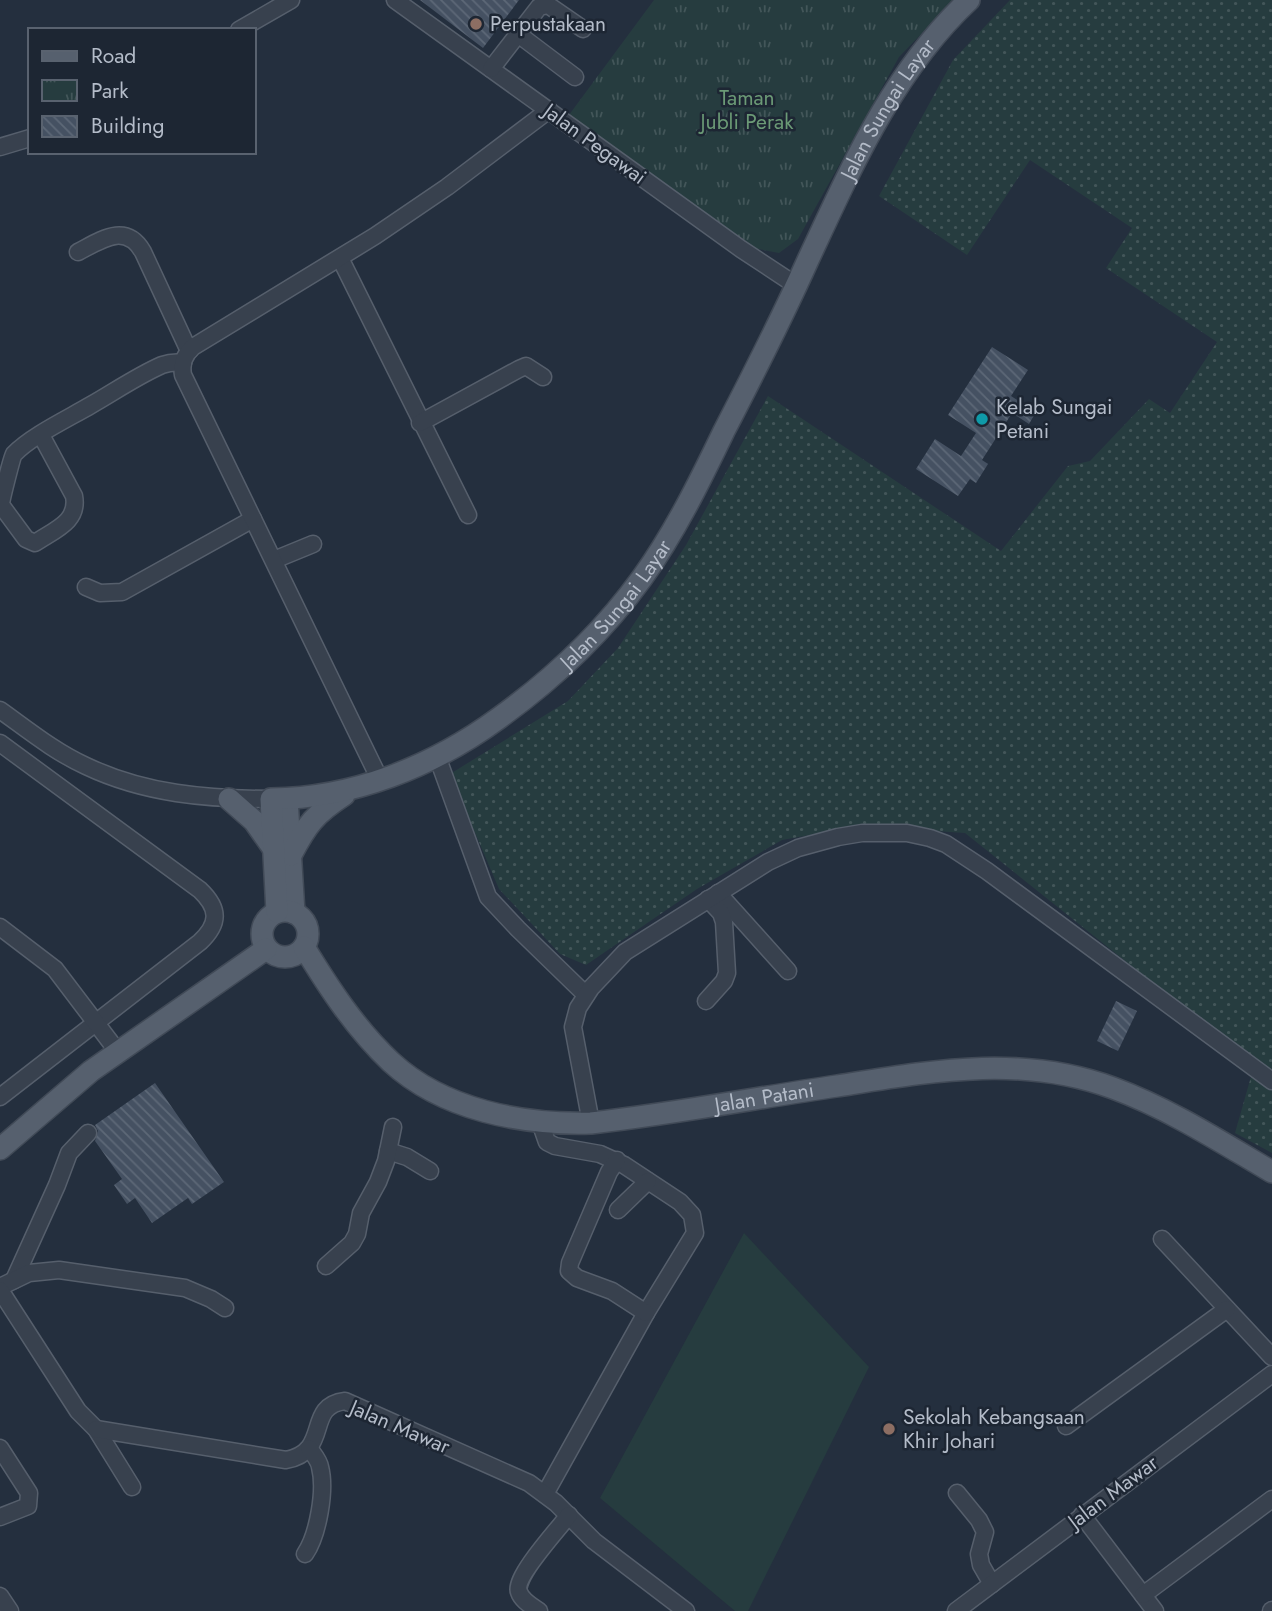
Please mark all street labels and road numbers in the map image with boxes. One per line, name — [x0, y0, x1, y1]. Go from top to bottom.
street label: Jalan Sungai Layar — [832, 31, 943, 187]
street label: Jalan Pegawai — [535, 95, 653, 192]
street label: Jalan Sungai Layar — [551, 533, 679, 678]
street label: Jalan Patani — [710, 1075, 816, 1121]
street label: Jalan Mawar — [343, 1391, 455, 1462]
street label: Jalan Mawar — [1059, 1448, 1165, 1538]

